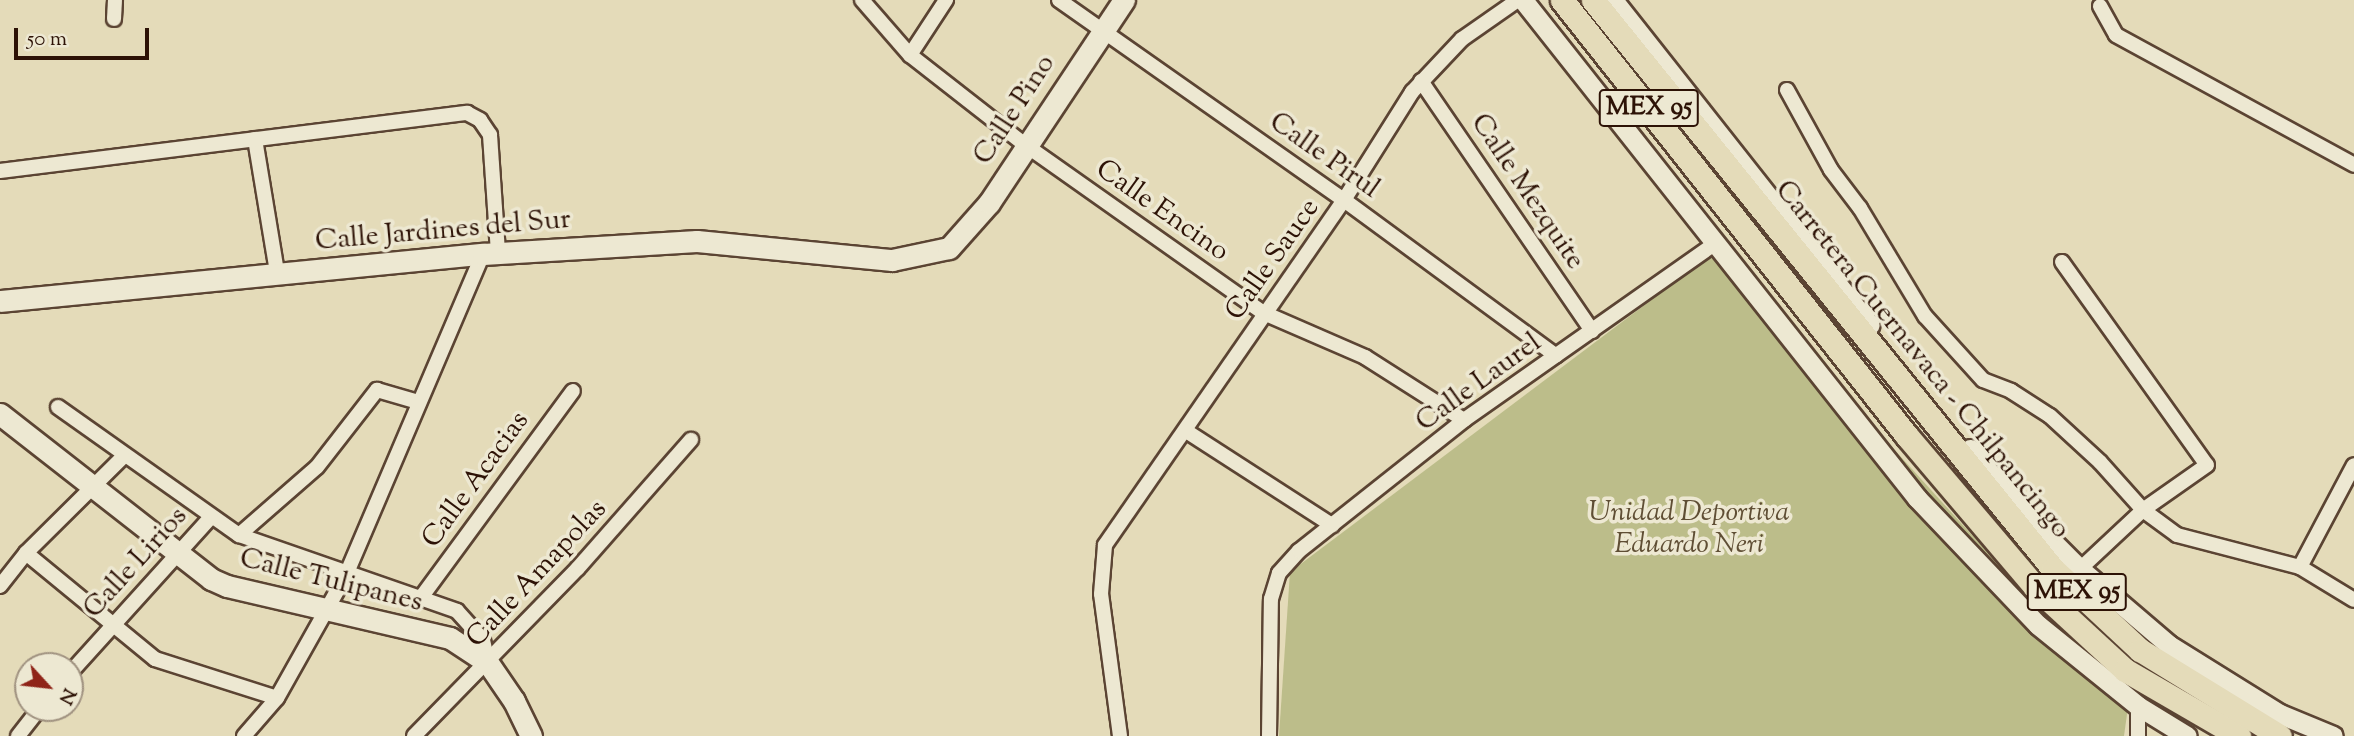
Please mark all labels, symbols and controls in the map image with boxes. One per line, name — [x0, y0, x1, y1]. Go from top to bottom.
scale bar — [18, 14, 152, 58]
text: 50 m — [27, 25, 67, 55]
street label: Calle Pino — [967, 49, 1063, 171]
road number: MEX 95 — [1598, 86, 1700, 130]
street label: Calle Pirul — [1262, 106, 1386, 206]
street label: Calle Mezquite — [1463, 108, 1591, 276]
street label: Calle Encino — [1089, 153, 1235, 269]
street label: Carretera Cuernavaca - Chilpancingo — [1767, 174, 2077, 546]
street label: Calle Sauce — [1219, 193, 1327, 327]
street label: Calle Jardines del Sur — [314, 203, 572, 259]
street label: Calle Laurel — [1410, 326, 1548, 440]
street label: Calle Acacias — [415, 405, 537, 555]
street label: Calle Amapolas — [460, 493, 614, 655]
park label: Unidad Deportiva Eduardo Neri — [1589, 496, 1789, 562]
street label: Calle Lirios — [77, 500, 195, 626]
street label: Calle Tulipanes — [236, 542, 426, 620]
road number: MEX 95 — [2026, 570, 2128, 614]
north arrow — [14, 652, 84, 722]
text: N — [51, 683, 82, 709]

